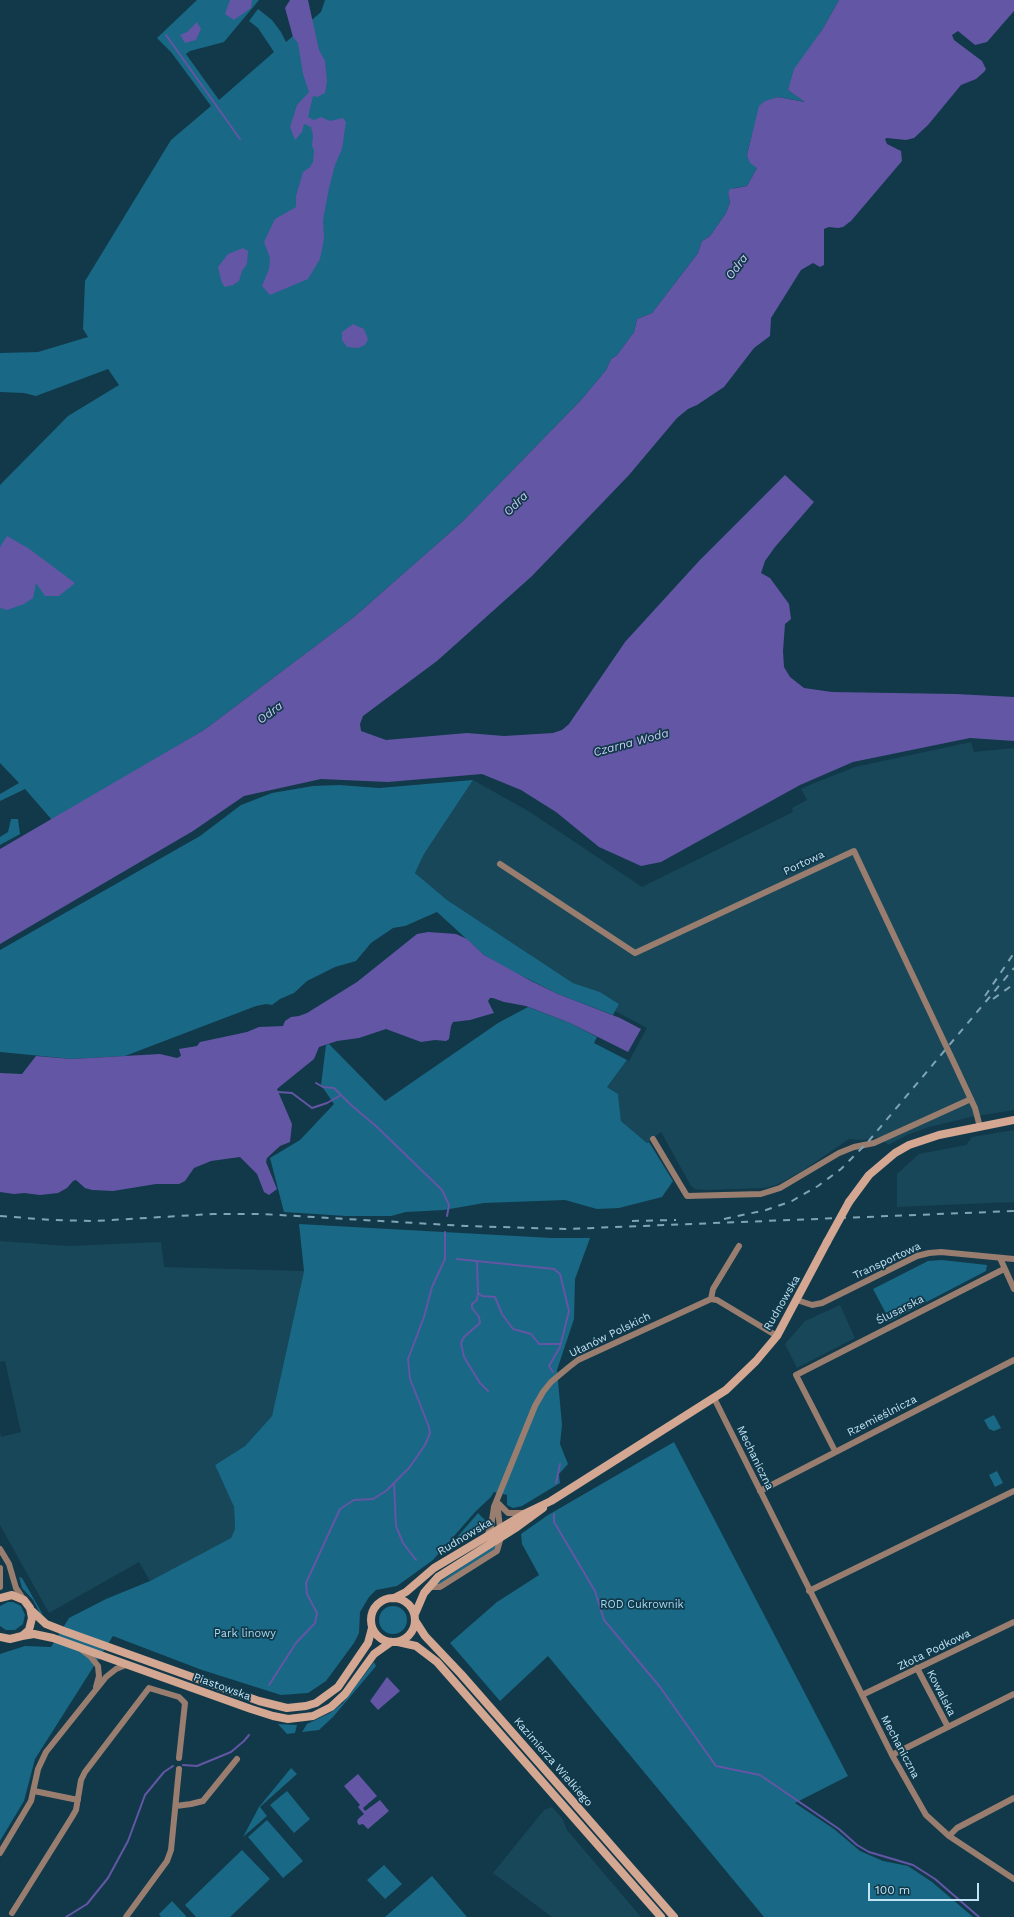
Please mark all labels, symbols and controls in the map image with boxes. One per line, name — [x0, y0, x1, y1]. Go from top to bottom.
water label: Odra — [723, 251, 751, 283]
water label: Odra — [501, 489, 531, 519]
water label: Odra — [254, 699, 286, 727]
water label: Czarna Woda — [592, 726, 670, 760]
street label: Portowa — [781, 848, 827, 878]
street label: Transportowa — [851, 1240, 923, 1282]
street label: Rudnowska — [761, 1273, 803, 1333]
street label: Ślusarska — [874, 1292, 926, 1328]
street label: Ułanów Polskich — [567, 1310, 653, 1360]
street label: Rzemieślnicza — [845, 1393, 919, 1439]
street label: Mechaniczna — [734, 1424, 776, 1492]
street label: Rudnowska — [435, 1516, 495, 1558]
park label: ROD Cukrownik — [600, 1598, 684, 1612]
park label: Park linowy — [214, 1627, 276, 1641]
street label: Złota Podkowa — [895, 1627, 973, 1673]
street label: Kowalska — [924, 1668, 958, 1718]
street label: Piastowska — [192, 1671, 252, 1703]
street label: Mechaniczna — [878, 1713, 922, 1781]
street label: Kazimierza Wielkiego — [511, 1715, 595, 1809]
scale bar — [870, 1875, 981, 1901]
text: 100 m — [875, 1883, 910, 1897]

